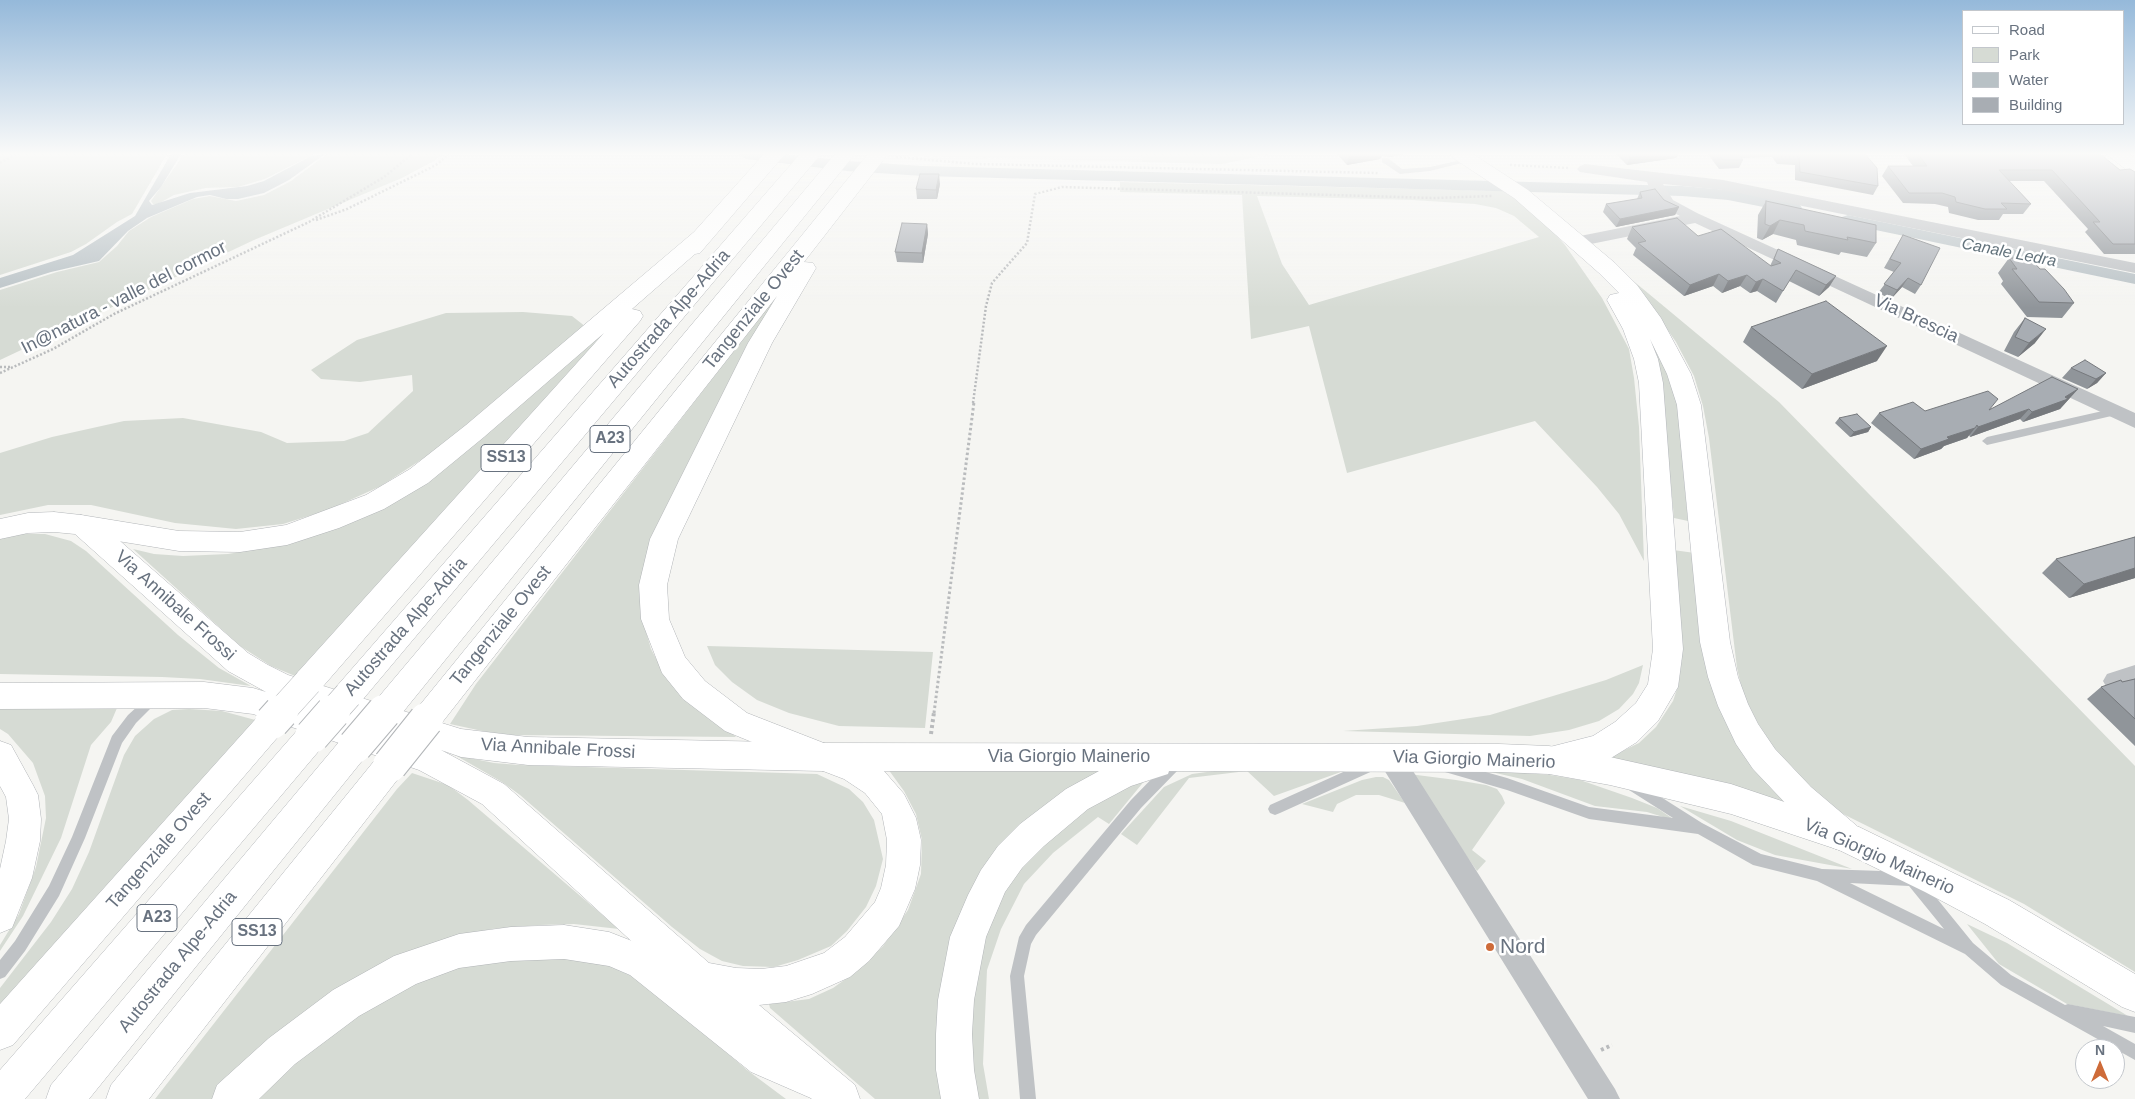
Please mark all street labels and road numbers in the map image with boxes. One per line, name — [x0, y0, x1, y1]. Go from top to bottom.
street label: In@natura - valle del cormor — [18, 237, 230, 359]
street label: Autostrada Alpe-Adria — [603, 245, 735, 393]
street label: Tangenziale Ovest — [699, 246, 809, 374]
street label: Via Brescia — [1870, 290, 1962, 348]
road number: A23 — [590, 426, 630, 452]
road number: SS13 — [481, 444, 531, 472]
street label: Via Annibale Frossi — [110, 546, 240, 666]
street label: Autostrada Alpe-Adria — [340, 553, 472, 701]
street label: Tangenziale Ovest — [446, 562, 556, 690]
street label: Via Annibale Frossi — [480, 734, 636, 764]
street label: Via Giorgio Mainerio — [988, 746, 1150, 768]
street label: Via Giorgio Mainerio — [1392, 746, 1556, 774]
street label: Tangenziale Ovest — [102, 788, 216, 914]
street label: Via Giorgio Mainerio — [1800, 814, 1958, 900]
street label: Autostrada Alpe-Adria — [114, 887, 242, 1037]
road number: A23 — [137, 904, 177, 931]
road number: SS13 — [232, 919, 282, 946]

